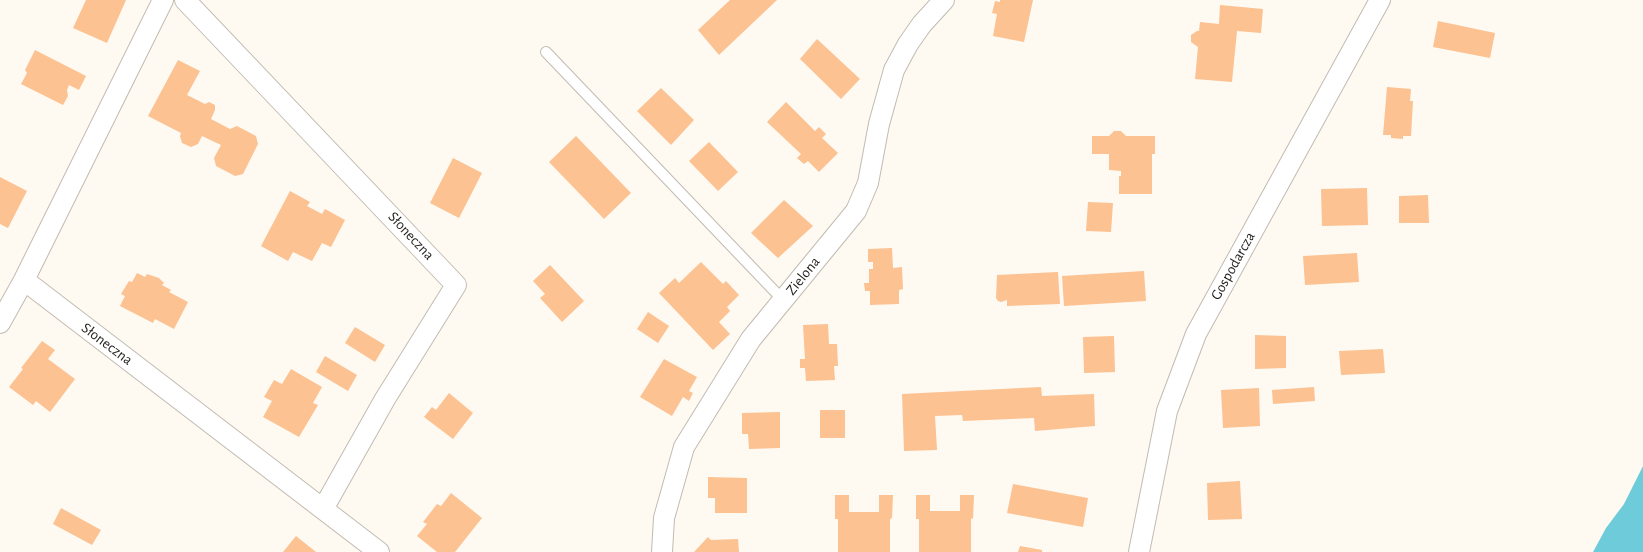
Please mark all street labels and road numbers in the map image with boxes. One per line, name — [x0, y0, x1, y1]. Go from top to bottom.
street label: Słoneczna — [384, 208, 438, 264]
street label: Gospodarcza — [1207, 229, 1259, 303]
street label: Zielona — [782, 253, 824, 299]
street label: Słoneczna — [78, 319, 136, 369]

